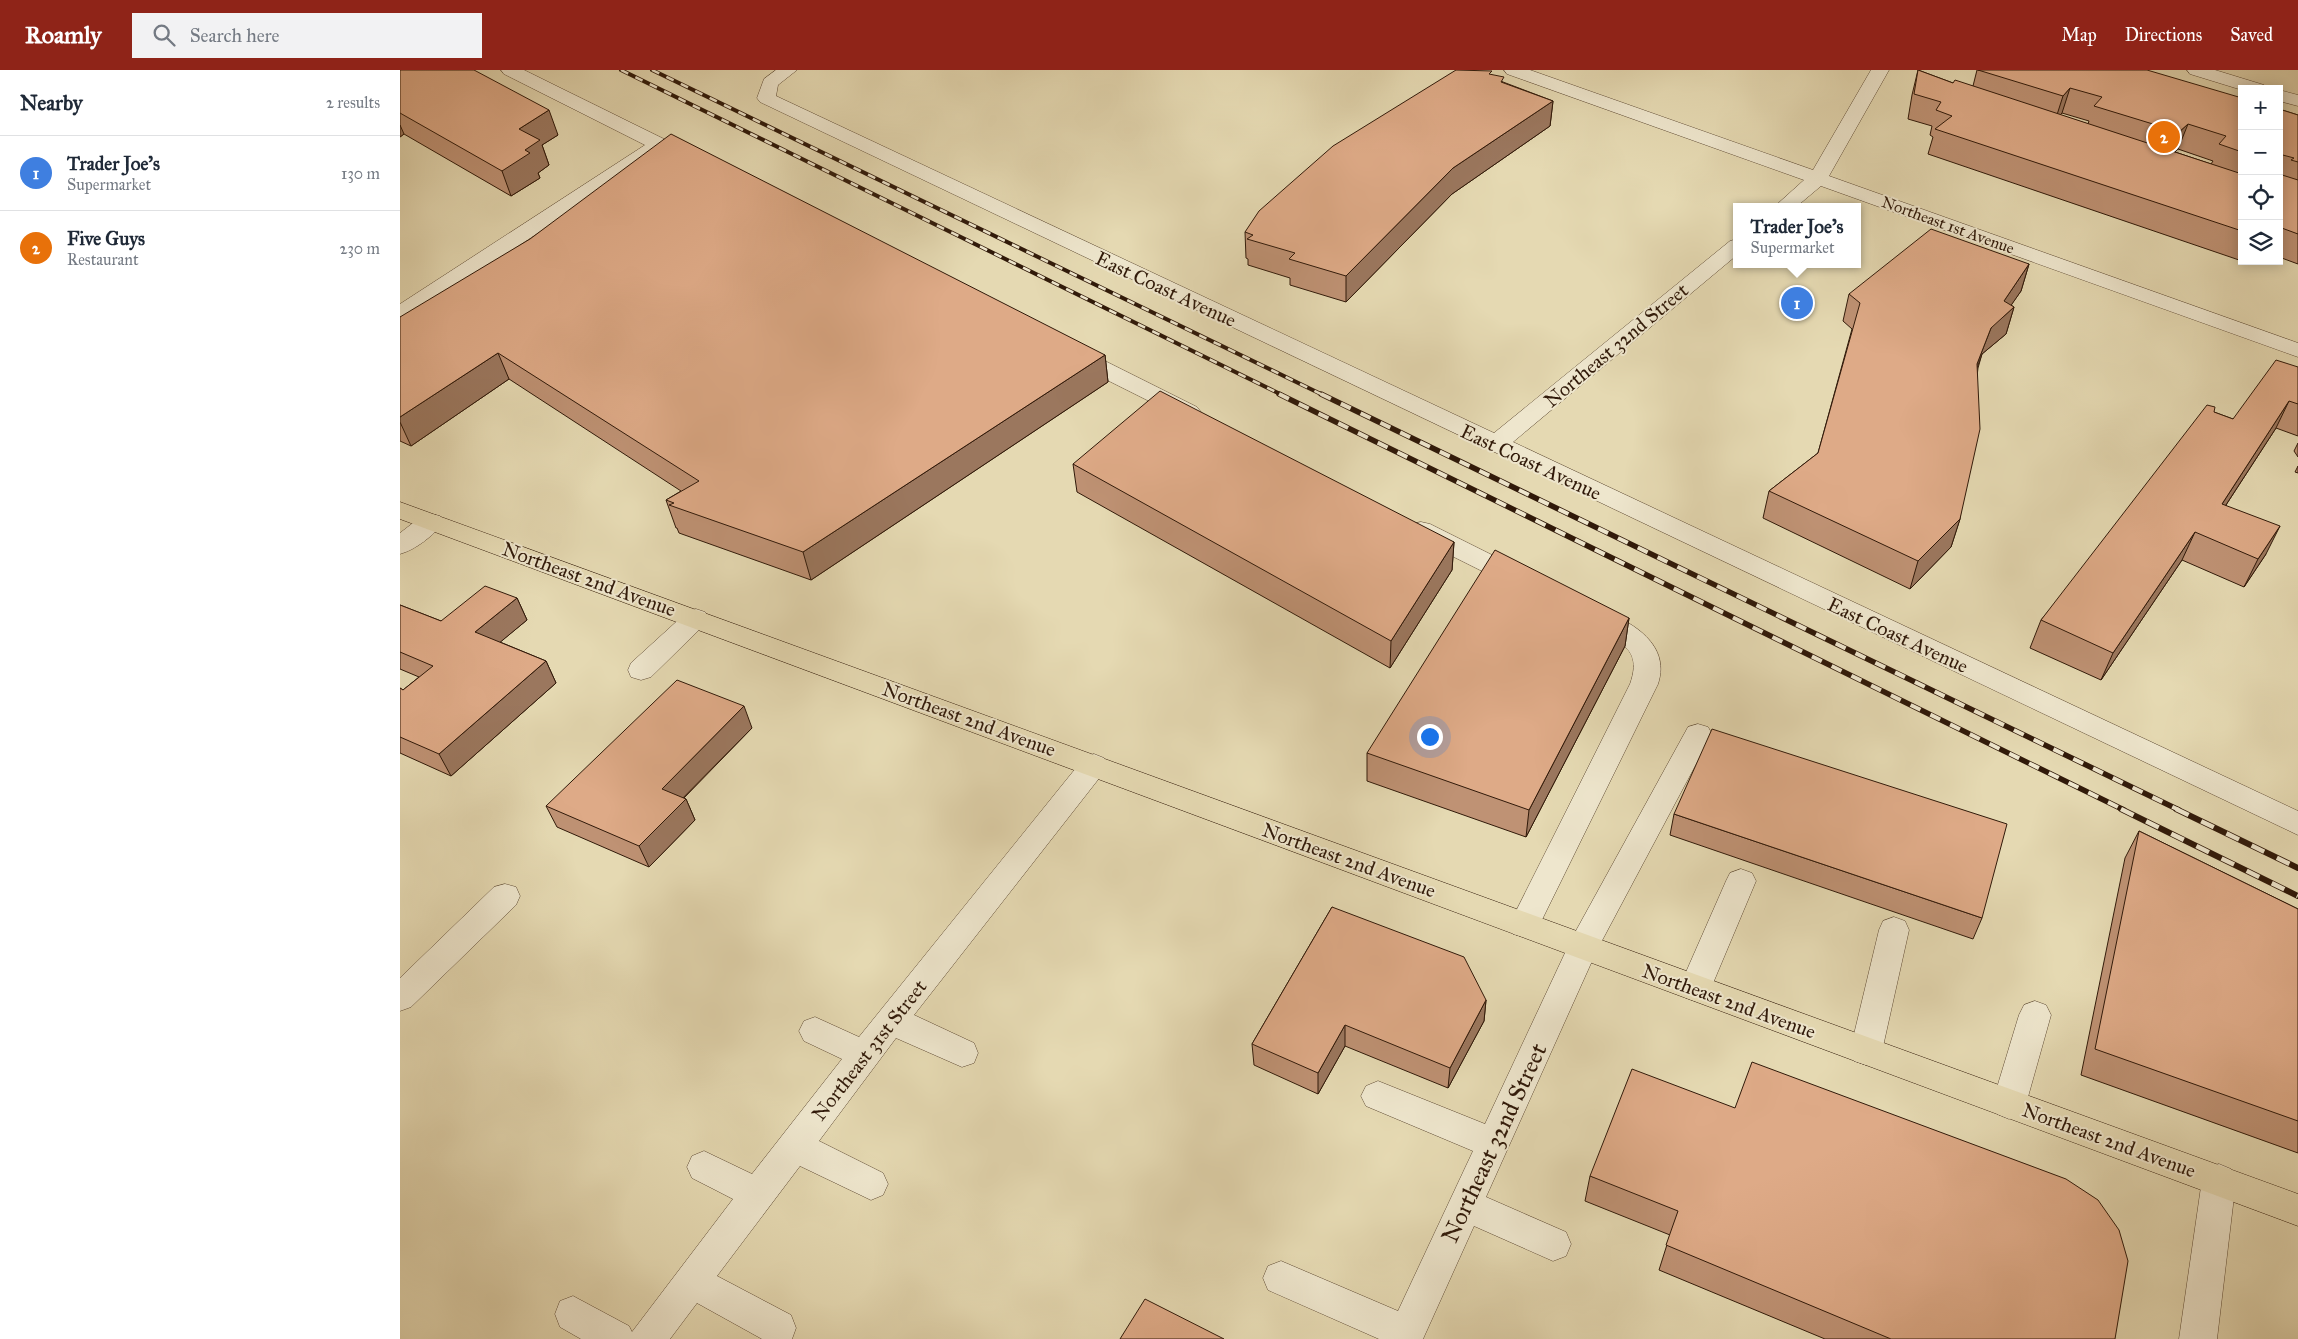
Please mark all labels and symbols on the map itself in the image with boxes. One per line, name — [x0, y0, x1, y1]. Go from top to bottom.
pin: 2 — [2148, 118, 2180, 156]
street label: Northeast 1st Avenue — [1879, 192, 2017, 258]
street label: East Coast Avenue — [1092, 246, 1240, 332]
street label: Northeast 32nd Street — [1539, 278, 1693, 412]
pin: 1 — [1781, 284, 1813, 322]
street label: East Coast Avenue — [1457, 419, 1605, 505]
street label: Northeast 2nd Avenue — [499, 536, 679, 622]
street label: East Coast Avenue — [1824, 592, 1972, 678]
street label: Northeast 2nd Avenue — [879, 676, 1059, 762]
your location — [1417, 724, 1443, 750]
street label: Northeast 2nd Avenue — [1259, 817, 1439, 903]
street label: Northeast 2nd Avenue — [1639, 958, 1819, 1044]
street label: Northeast 31st Street — [807, 975, 931, 1125]
street label: Northeast 32nd Street — [1435, 1038, 1554, 1248]
street label: Northeast 2nd Avenue — [2019, 1097, 2199, 1183]

